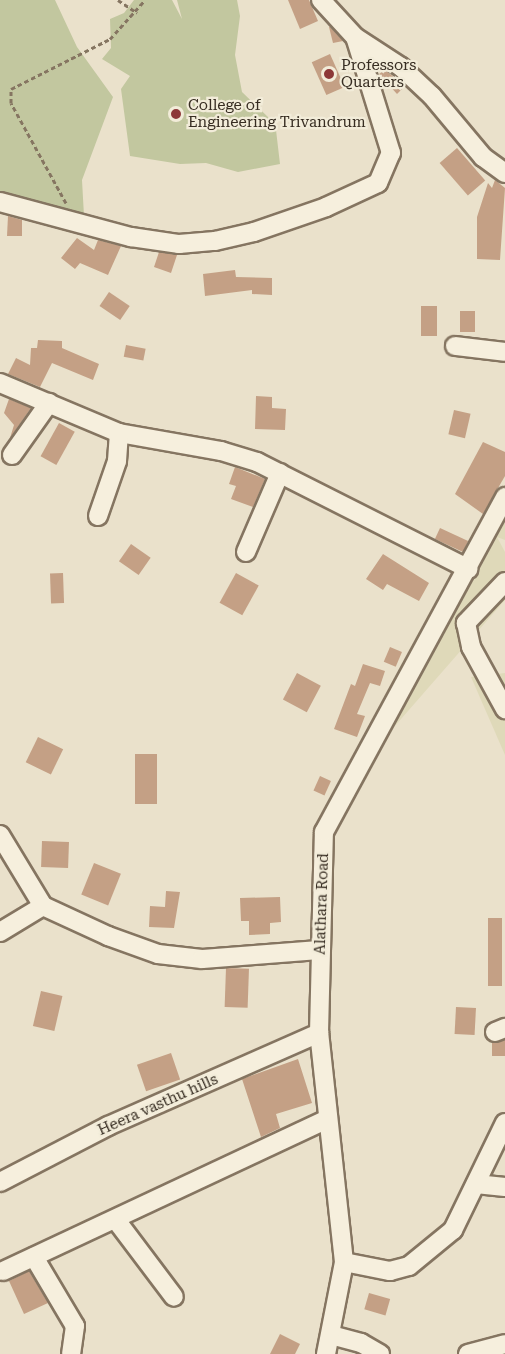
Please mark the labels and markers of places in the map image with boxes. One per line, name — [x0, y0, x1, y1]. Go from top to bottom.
place label: Professors Quarters — [341, 56, 416, 91]
marker: Professors Quarters — [322, 67, 336, 81]
place label: College of Engineering Trivandrum — [188, 96, 366, 131]
marker: College of Engineering Trivandrum — [169, 107, 183, 121]

